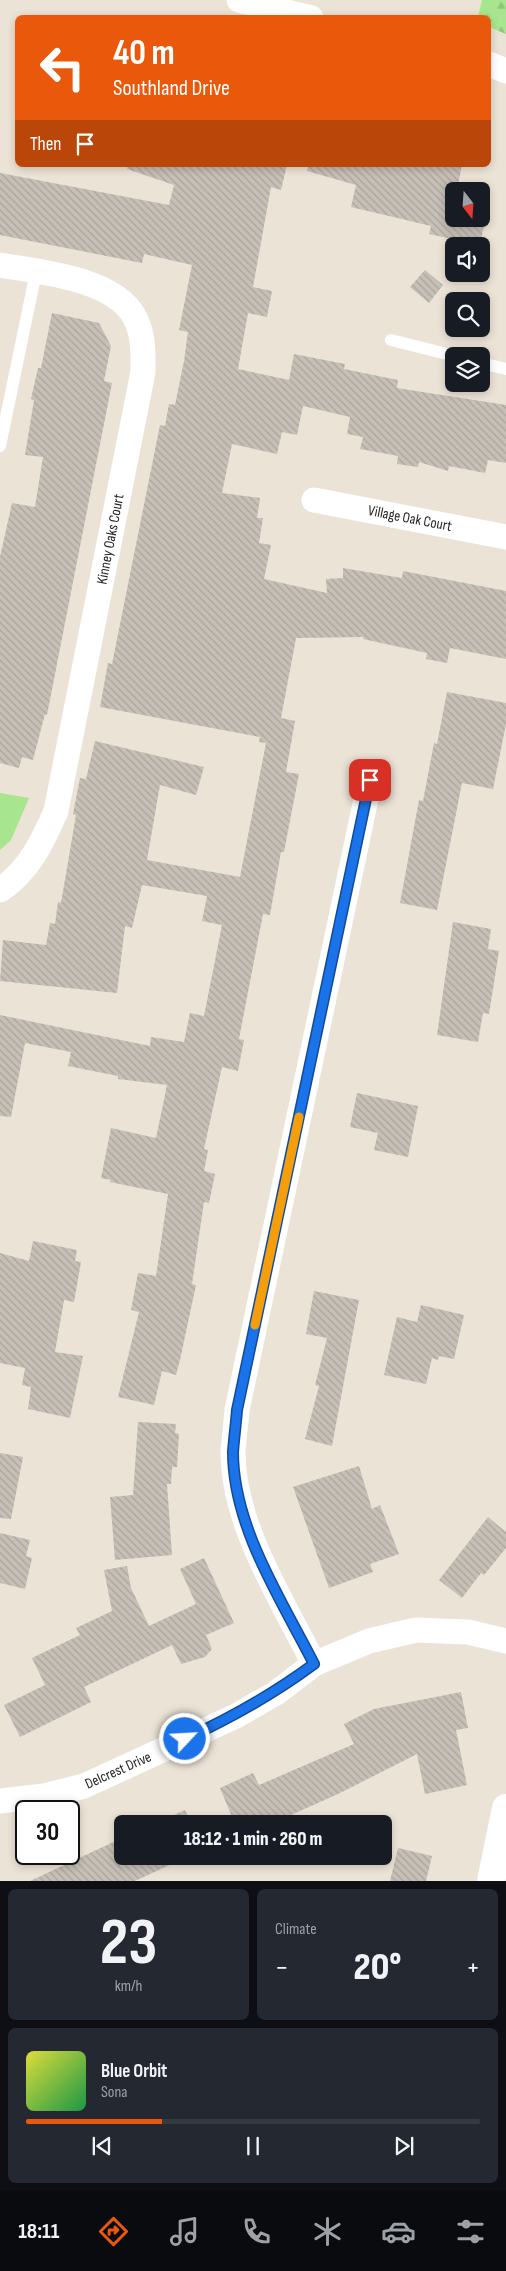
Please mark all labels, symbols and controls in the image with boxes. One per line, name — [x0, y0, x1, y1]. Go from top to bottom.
text: 40 m — [113, 32, 175, 75]
icon: left — [30, 35, 95, 100]
text: Southland Drive — [113, 75, 230, 102]
icon: arrive — [71, 130, 99, 158]
text: Then — [30, 133, 61, 156]
north arrow — [445, 182, 490, 228]
map controls — [445, 182, 490, 392]
button: sound — [445, 237, 490, 282]
button: search — [445, 292, 490, 337]
button: layers — [445, 347, 490, 392]
street label: Kinney Oaks Court — [92, 492, 129, 586]
street label: Village Oak Court — [366, 501, 454, 536]
pin — [349, 759, 391, 801]
icon: arrive — [356, 766, 384, 794]
position arrow — [158, 1712, 210, 1764]
street label: Delcrest Drive — [82, 1747, 154, 1794]
speed limit sign: 30 — [15, 1800, 80, 1865]
text: 18:12 · 1 min · 260 m — [184, 1828, 322, 1851]
text: 23 — [100, 1905, 157, 1983]
text: Climate — [275, 1920, 317, 1939]
text: 20° — [354, 1945, 401, 1990]
text: − — [275, 1951, 289, 1984]
text: + — [466, 1951, 480, 1984]
text: km/h — [115, 1977, 142, 1996]
text: Blue Orbit — [101, 2060, 167, 2083]
text: Sona — [101, 2083, 128, 2102]
icon: previous — [88, 2132, 116, 2160]
icon: pause — [239, 2132, 267, 2160]
icon: next — [390, 2132, 418, 2160]
icon: directions — [96, 2214, 131, 2249]
icon: music — [167, 2214, 202, 2249]
icon: phone — [239, 2214, 274, 2249]
icon: climate — [310, 2214, 345, 2249]
icon: car — [381, 2214, 416, 2249]
icon: filters — [453, 2214, 488, 2249]
text: 18:11 — [18, 2218, 59, 2245]

